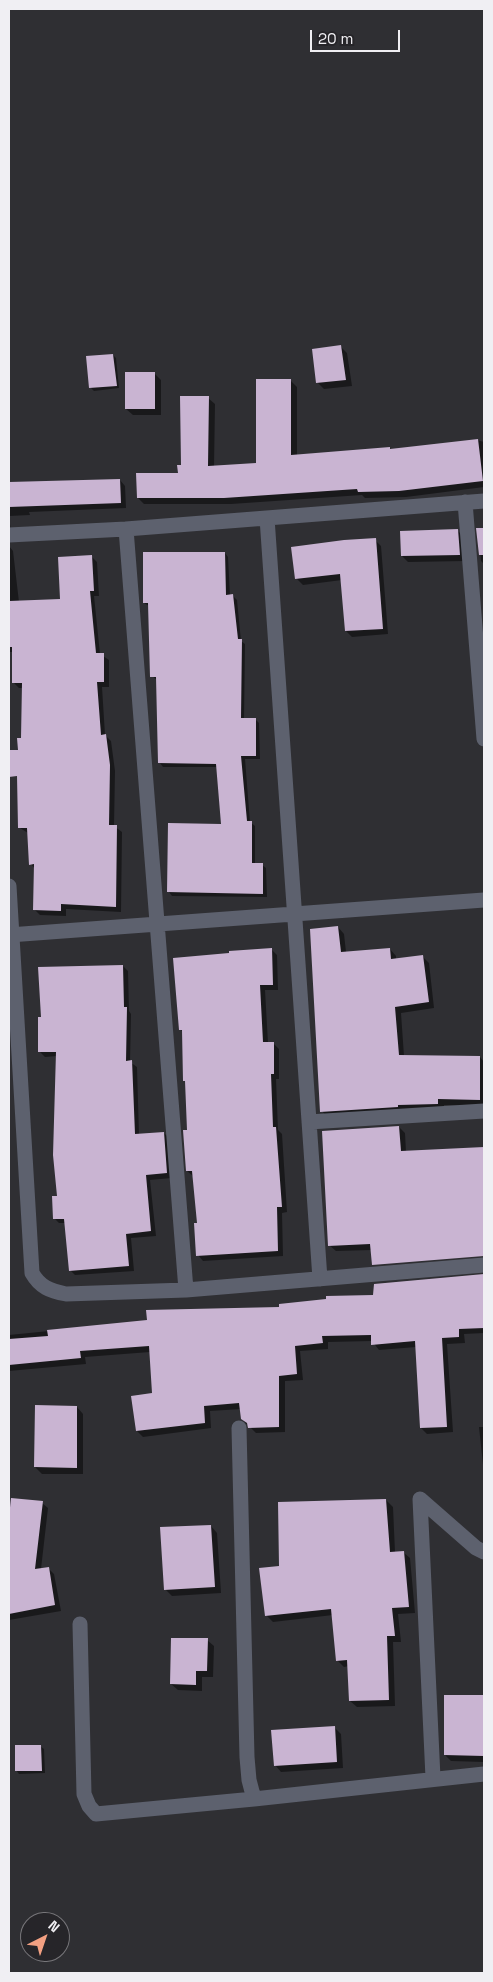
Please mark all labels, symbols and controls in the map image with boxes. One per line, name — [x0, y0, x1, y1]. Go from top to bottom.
scale bar — [313, 20, 403, 52]
text: 20 m — [318, 29, 353, 48]
north arrow — [20, 1912, 70, 1962]
text: N — [45, 1917, 64, 1936]

